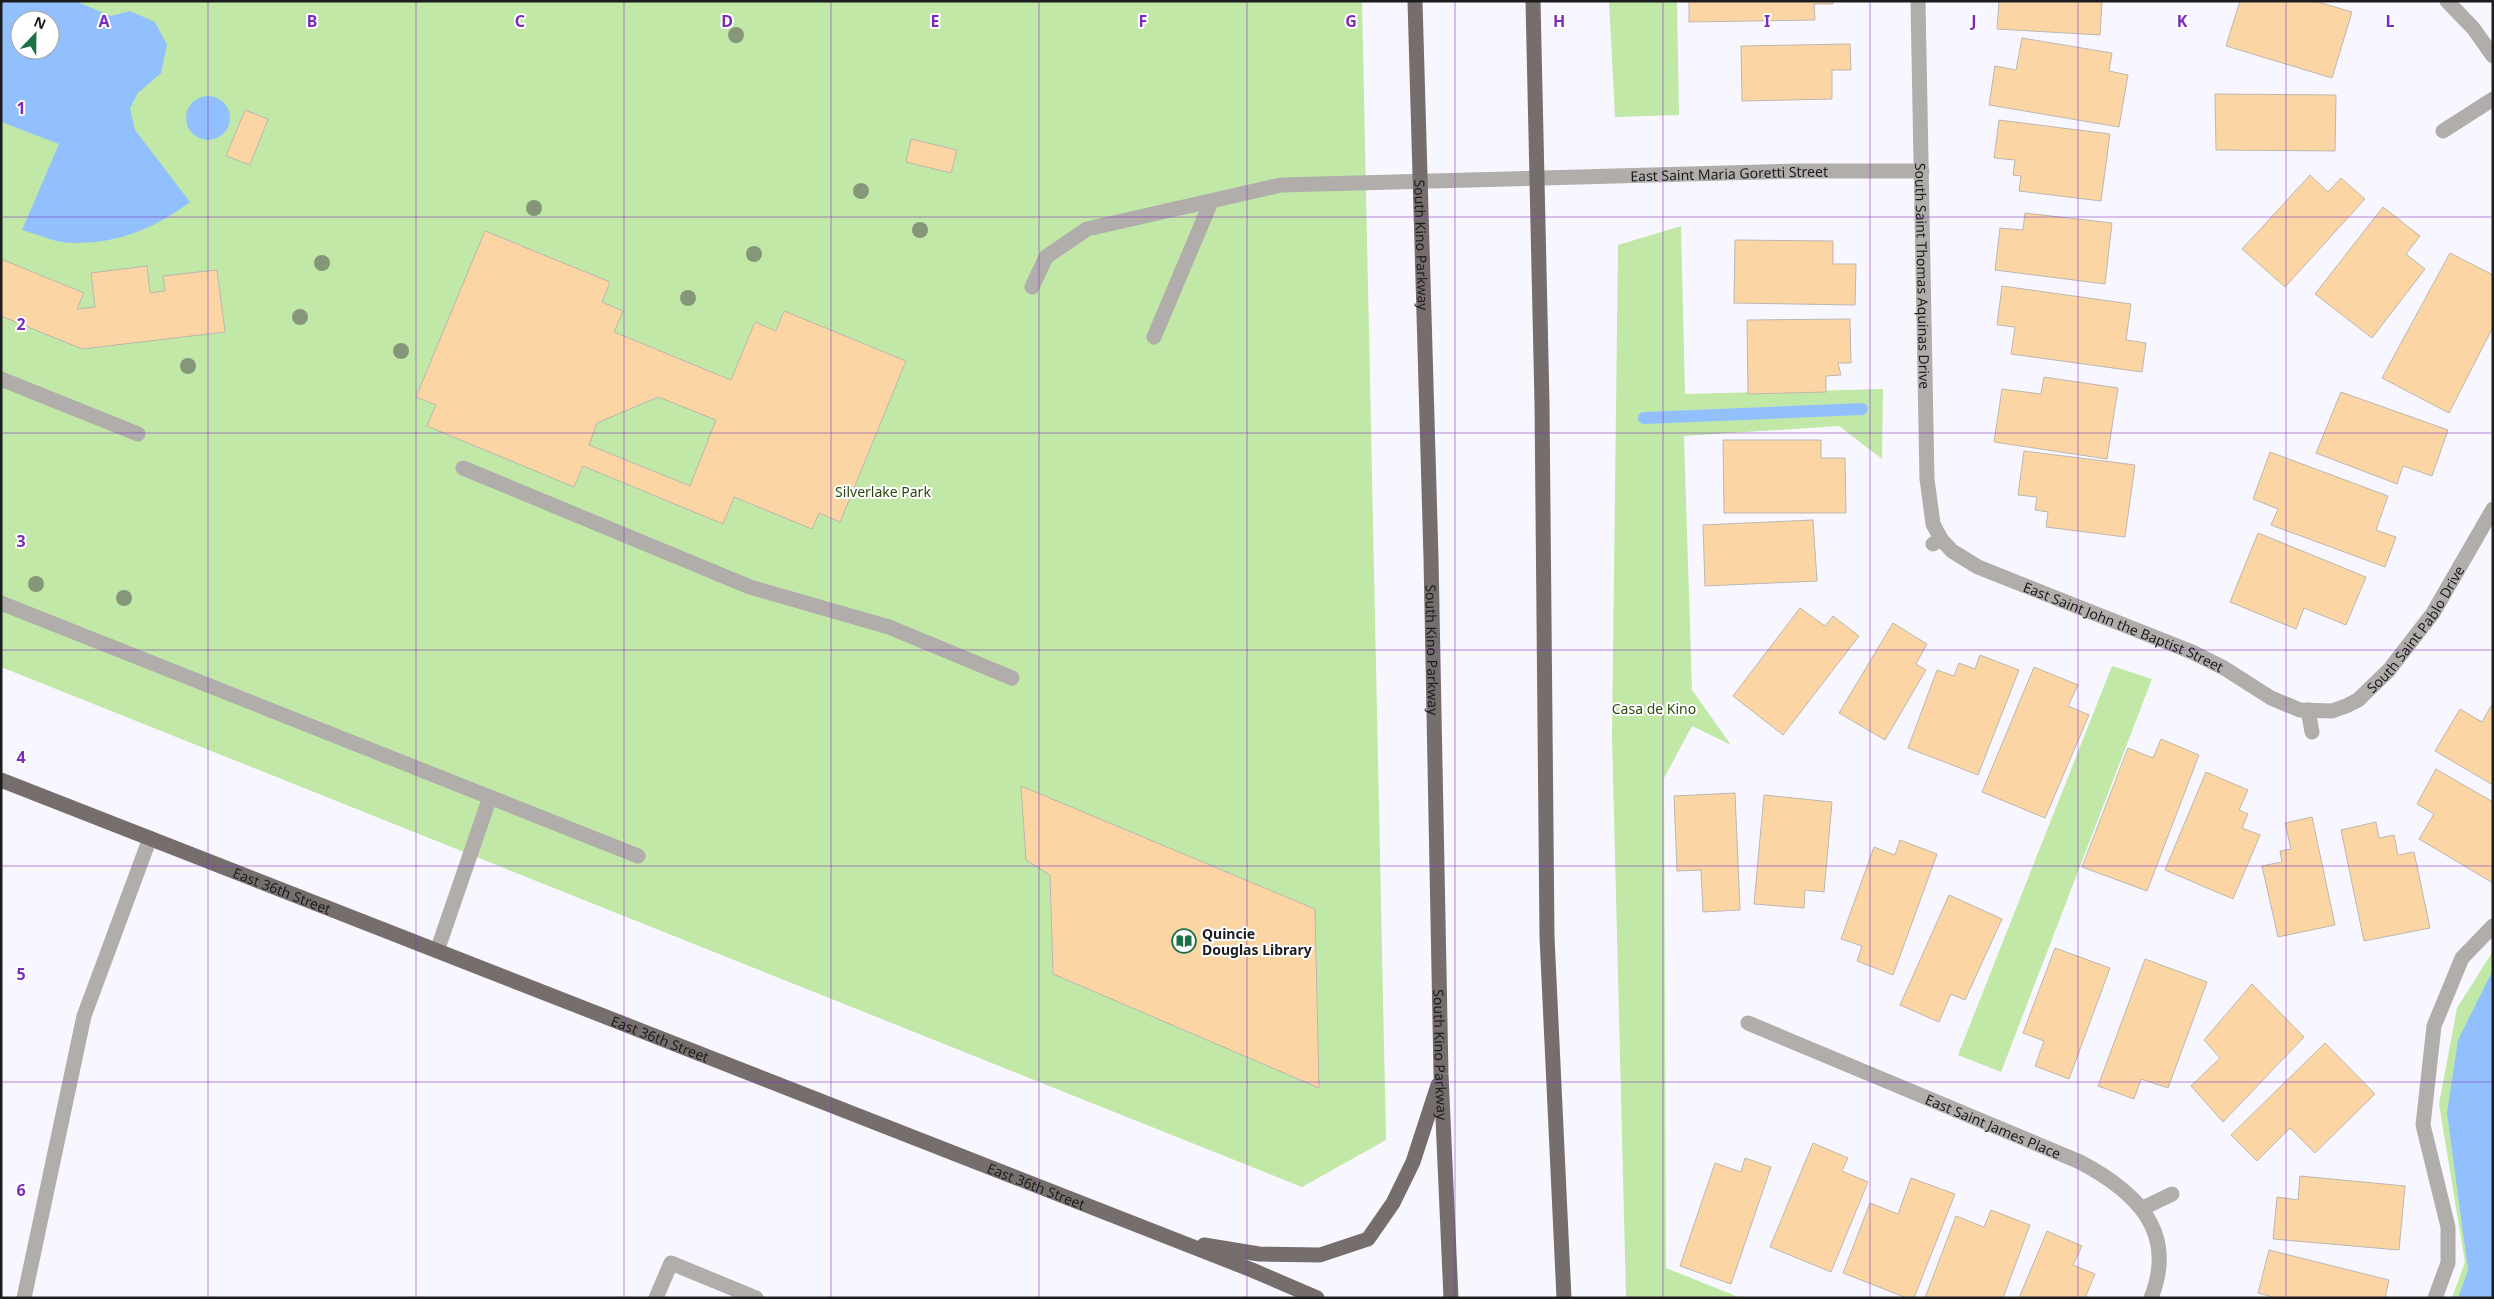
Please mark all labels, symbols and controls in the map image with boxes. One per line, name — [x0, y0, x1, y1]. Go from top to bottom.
north arrow — [10, 10, 60, 60]
text: A — [98, 10, 110, 32]
text: B — [307, 10, 317, 32]
text: C — [515, 10, 525, 32]
text: D — [721, 10, 733, 32]
text: E — [931, 10, 940, 32]
text: F — [1139, 10, 1147, 32]
text: G — [1345, 10, 1357, 32]
text: H — [1553, 10, 1565, 32]
text: I — [1764, 10, 1770, 32]
text: J — [1969, 10, 1977, 32]
text: K — [2177, 10, 2188, 32]
text: L — [2386, 10, 2395, 32]
text: N — [31, 12, 49, 33]
text: 1 — [16, 97, 26, 119]
street label: East Saint Maria Goretti Street — [1630, 162, 1828, 185]
street label: South Saint Thomas Aquinas Drive — [1912, 163, 1935, 389]
street label: South Kino Parkway — [1411, 179, 1433, 311]
text: 2 — [16, 313, 26, 335]
park label: Silverlake Park — [835, 482, 931, 501]
text: 3 — [16, 530, 26, 552]
street label: South Saint Pablo Drive — [2362, 562, 2468, 697]
street label: East Saint John the Baptist Street — [2021, 577, 2227, 676]
street label: South Kino Parkway — [1422, 584, 1444, 716]
park label: Casa de Kino — [1612, 699, 1696, 718]
text: 4 — [16, 746, 26, 768]
street label: East 36th Street — [230, 862, 334, 918]
place label: Quincie Douglas Library — [1202, 924, 1312, 959]
library icon: Quincie Douglas Library — [1171, 928, 1197, 954]
text: 5 — [16, 963, 26, 985]
street label: South Kino Parkway — [1430, 989, 1453, 1121]
street label: East 36th Street — [609, 1010, 712, 1066]
street label: East Saint James Place — [1923, 1089, 2064, 1163]
street label: East 36th Street — [985, 1158, 1088, 1213]
text: 6 — [16, 1179, 26, 1201]

